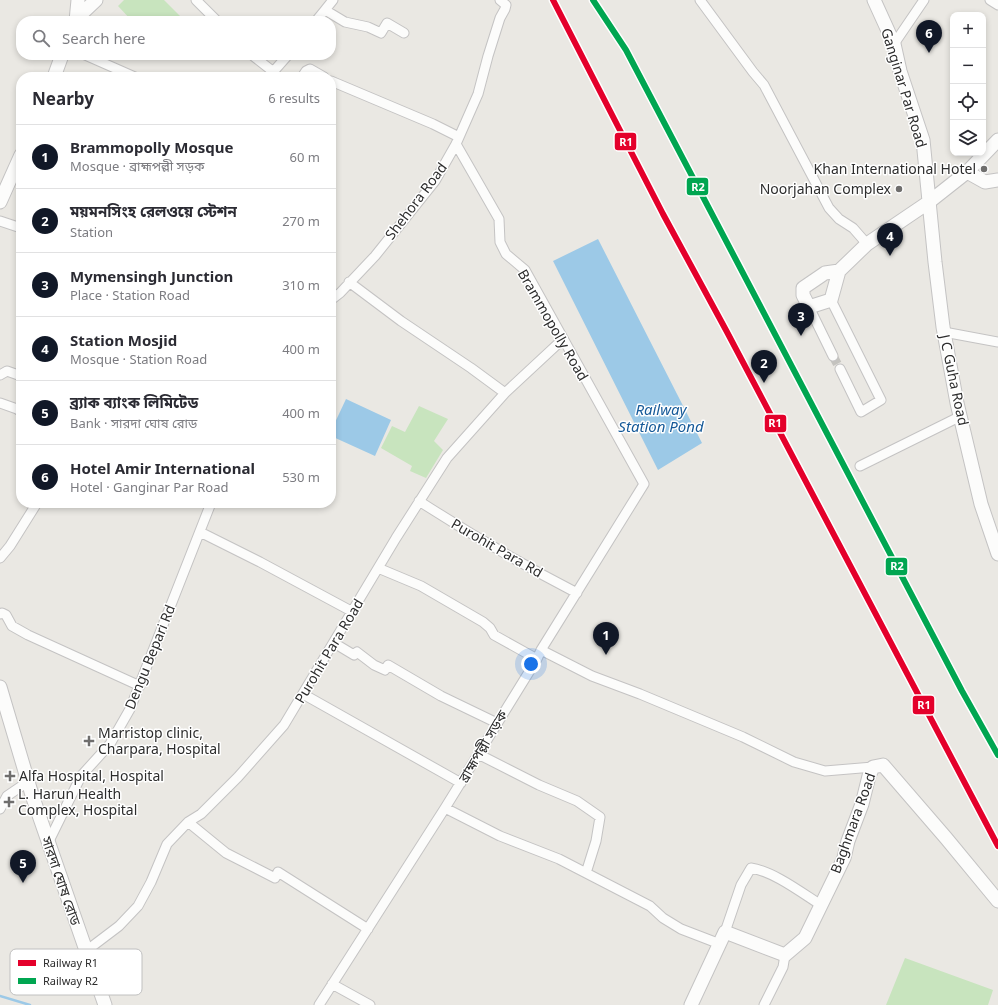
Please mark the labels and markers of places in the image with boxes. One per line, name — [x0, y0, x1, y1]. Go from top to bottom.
pin: 6 — [916, 20, 942, 53]
place label: Khan International Hotel — [814, 159, 976, 178]
marker: Khan International Hotel — [979, 164, 989, 174]
place label: Noorjahan Complex — [760, 179, 892, 198]
marker: Noorjahan Complex — [894, 184, 904, 194]
pin: 4 — [877, 223, 903, 256]
pin: 3 — [788, 303, 814, 336]
pin: 2 — [751, 350, 777, 383]
pin: 1 — [593, 622, 619, 655]
place label: Marristop clinic, Charpara, Hospital — [98, 723, 221, 758]
marker: Marristop clinic, Charpara, Hospital — [83, 735, 95, 747]
place label: Alfa Hospital, Hospital — [19, 766, 164, 785]
marker: Alfa Hospital, Hospital — [4, 770, 16, 782]
place label: L. Harun Health Complex, Hospital — [18, 784, 137, 819]
marker: L. Harun Health Complex, Hospital — [3, 796, 15, 808]
pin: 5 — [10, 850, 36, 883]

